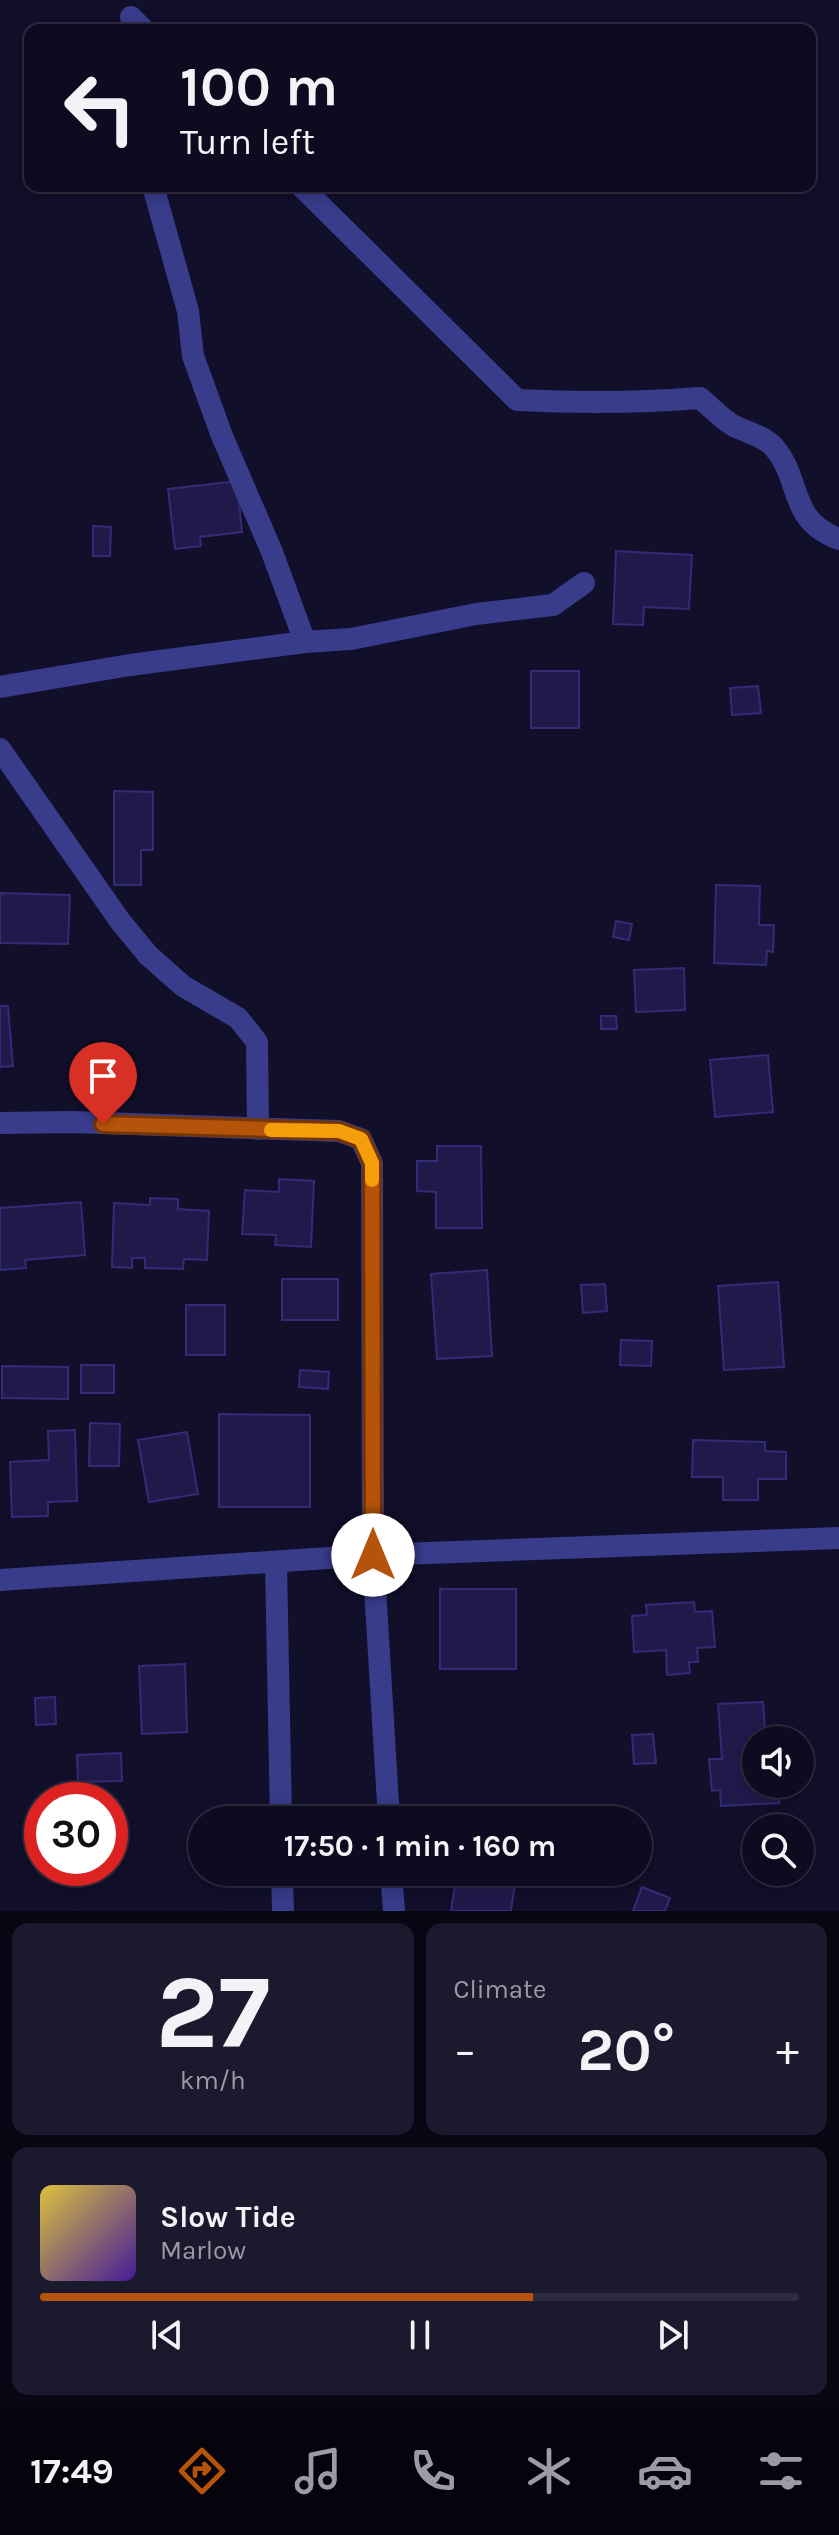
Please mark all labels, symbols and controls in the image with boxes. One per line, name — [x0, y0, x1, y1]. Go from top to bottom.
text: 100 m — [180, 54, 338, 119]
icon: left — [48, 56, 152, 160]
text: Turn left — [180, 121, 315, 163]
pin — [69, 1042, 137, 1124]
icon: arrive — [81, 1054, 125, 1098]
position arrow — [331, 1513, 415, 1597]
map controls — [742, 1726, 814, 1886]
button: sound — [742, 1726, 814, 1798]
speed limit sign: 30 — [24, 1782, 128, 1886]
button: search — [742, 1814, 814, 1886]
text: 17:50 · 1 min · 160 m — [284, 1828, 556, 1864]
text: 27 — [155, 1952, 270, 2073]
text: Climate — [454, 1974, 546, 2005]
text: 20° — [577, 2015, 675, 2085]
text: − — [454, 2025, 477, 2076]
text: + — [776, 2025, 799, 2076]
text: km/h — [180, 2065, 246, 2096]
text: Slow Tide — [160, 2199, 296, 2235]
text: Marlow — [160, 2235, 246, 2266]
icon: previous — [145, 2313, 189, 2357]
icon: pause — [398, 2313, 442, 2357]
icon: next — [651, 2313, 695, 2357]
icon: directions — [174, 2443, 230, 2499]
icon: music — [290, 2443, 346, 2499]
icon: phone — [405, 2443, 461, 2499]
icon: climate — [521, 2443, 577, 2499]
icon: car — [637, 2443, 693, 2499]
icon: filters — [753, 2443, 809, 2499]
text: 17:49 — [30, 2450, 114, 2492]

